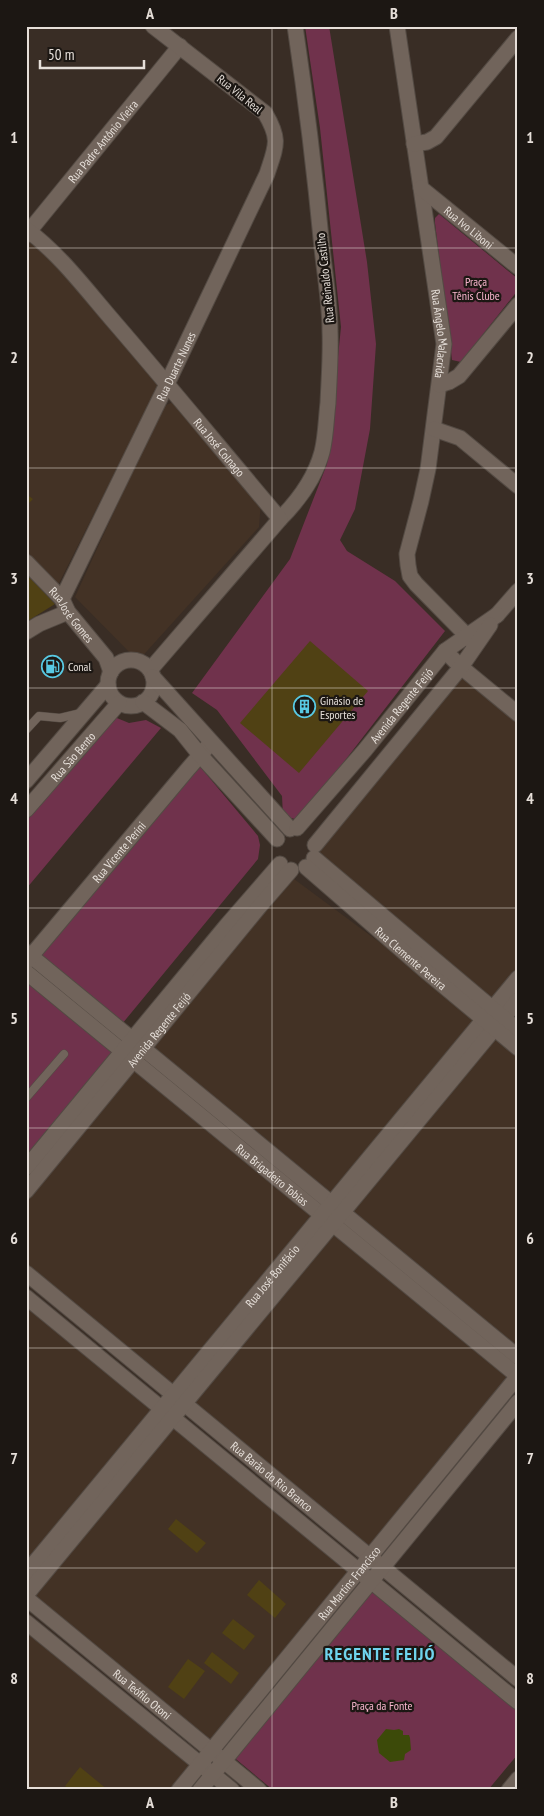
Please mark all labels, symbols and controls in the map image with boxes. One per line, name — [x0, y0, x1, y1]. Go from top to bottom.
text: A — [145, 3, 155, 23]
text: B — [390, 3, 398, 23]
scale bar — [40, 38, 144, 70]
text: 50 m — [48, 45, 74, 64]
street label: Rua Vila Real — [214, 71, 266, 117]
street label: Rua Padre Antônio Vieira — [64, 97, 141, 186]
text: 1 — [10, 127, 18, 147]
text: 1 — [526, 127, 534, 147]
street label: Rua Ivo Liboni — [441, 203, 497, 252]
street label: Rua Reinaldo Castilho — [313, 232, 337, 324]
park label: Praça Tênis Clube — [452, 274, 500, 303]
street label: Rua Ângelo Malacrida — [428, 288, 452, 379]
street label: Rua Duarte Nunes — [152, 329, 198, 403]
text: 2 — [10, 347, 18, 367]
text: 2 — [526, 347, 534, 367]
street label: Rua José Colnago — [191, 415, 248, 479]
text: 3 — [10, 568, 18, 588]
text: 3 — [526, 568, 534, 588]
street label: Rua José Gomes — [46, 583, 97, 645]
fuel station icon: Conal — [40, 654, 64, 678]
place label: Conal — [68, 659, 91, 674]
street label: Avenida Regente Feijó — [366, 665, 436, 746]
place label: Ginásio de Esportes — [320, 693, 363, 722]
building icon: Ginásio de Esportes — [292, 695, 316, 719]
street label: Rua São Bento — [47, 729, 98, 784]
text: 4 — [10, 788, 18, 808]
text: 4 — [526, 788, 534, 808]
street label: Rua Vicente Perini — [89, 818, 148, 885]
street label: Rua Clemente Pereira — [372, 923, 450, 993]
street label: Avenida Regente Feijó — [124, 989, 194, 1070]
text: 5 — [10, 1008, 18, 1028]
text: 5 — [526, 1008, 534, 1028]
street label: Rua Brigadeiro Tobias — [233, 1140, 312, 1209]
text: 6 — [10, 1228, 18, 1248]
text: 6 — [526, 1228, 534, 1248]
street label: Rua José Bonifácio — [242, 1241, 302, 1310]
street label: Rua Barão do Rio Branco — [228, 1438, 316, 1514]
text: 7 — [10, 1448, 18, 1468]
text: 7 — [526, 1448, 534, 1468]
street label: Rua Martins Francisco — [314, 1543, 383, 1623]
district label: REGENTE FEIJÓ — [325, 1642, 435, 1665]
street label: Rua Teófilo Otoni — [110, 1666, 175, 1722]
text: 8 — [10, 1668, 18, 1688]
text: 8 — [526, 1668, 534, 1688]
park label: Praça da Fonte — [352, 1698, 412, 1713]
text: A — [145, 1792, 155, 1812]
text: B — [390, 1792, 398, 1812]

